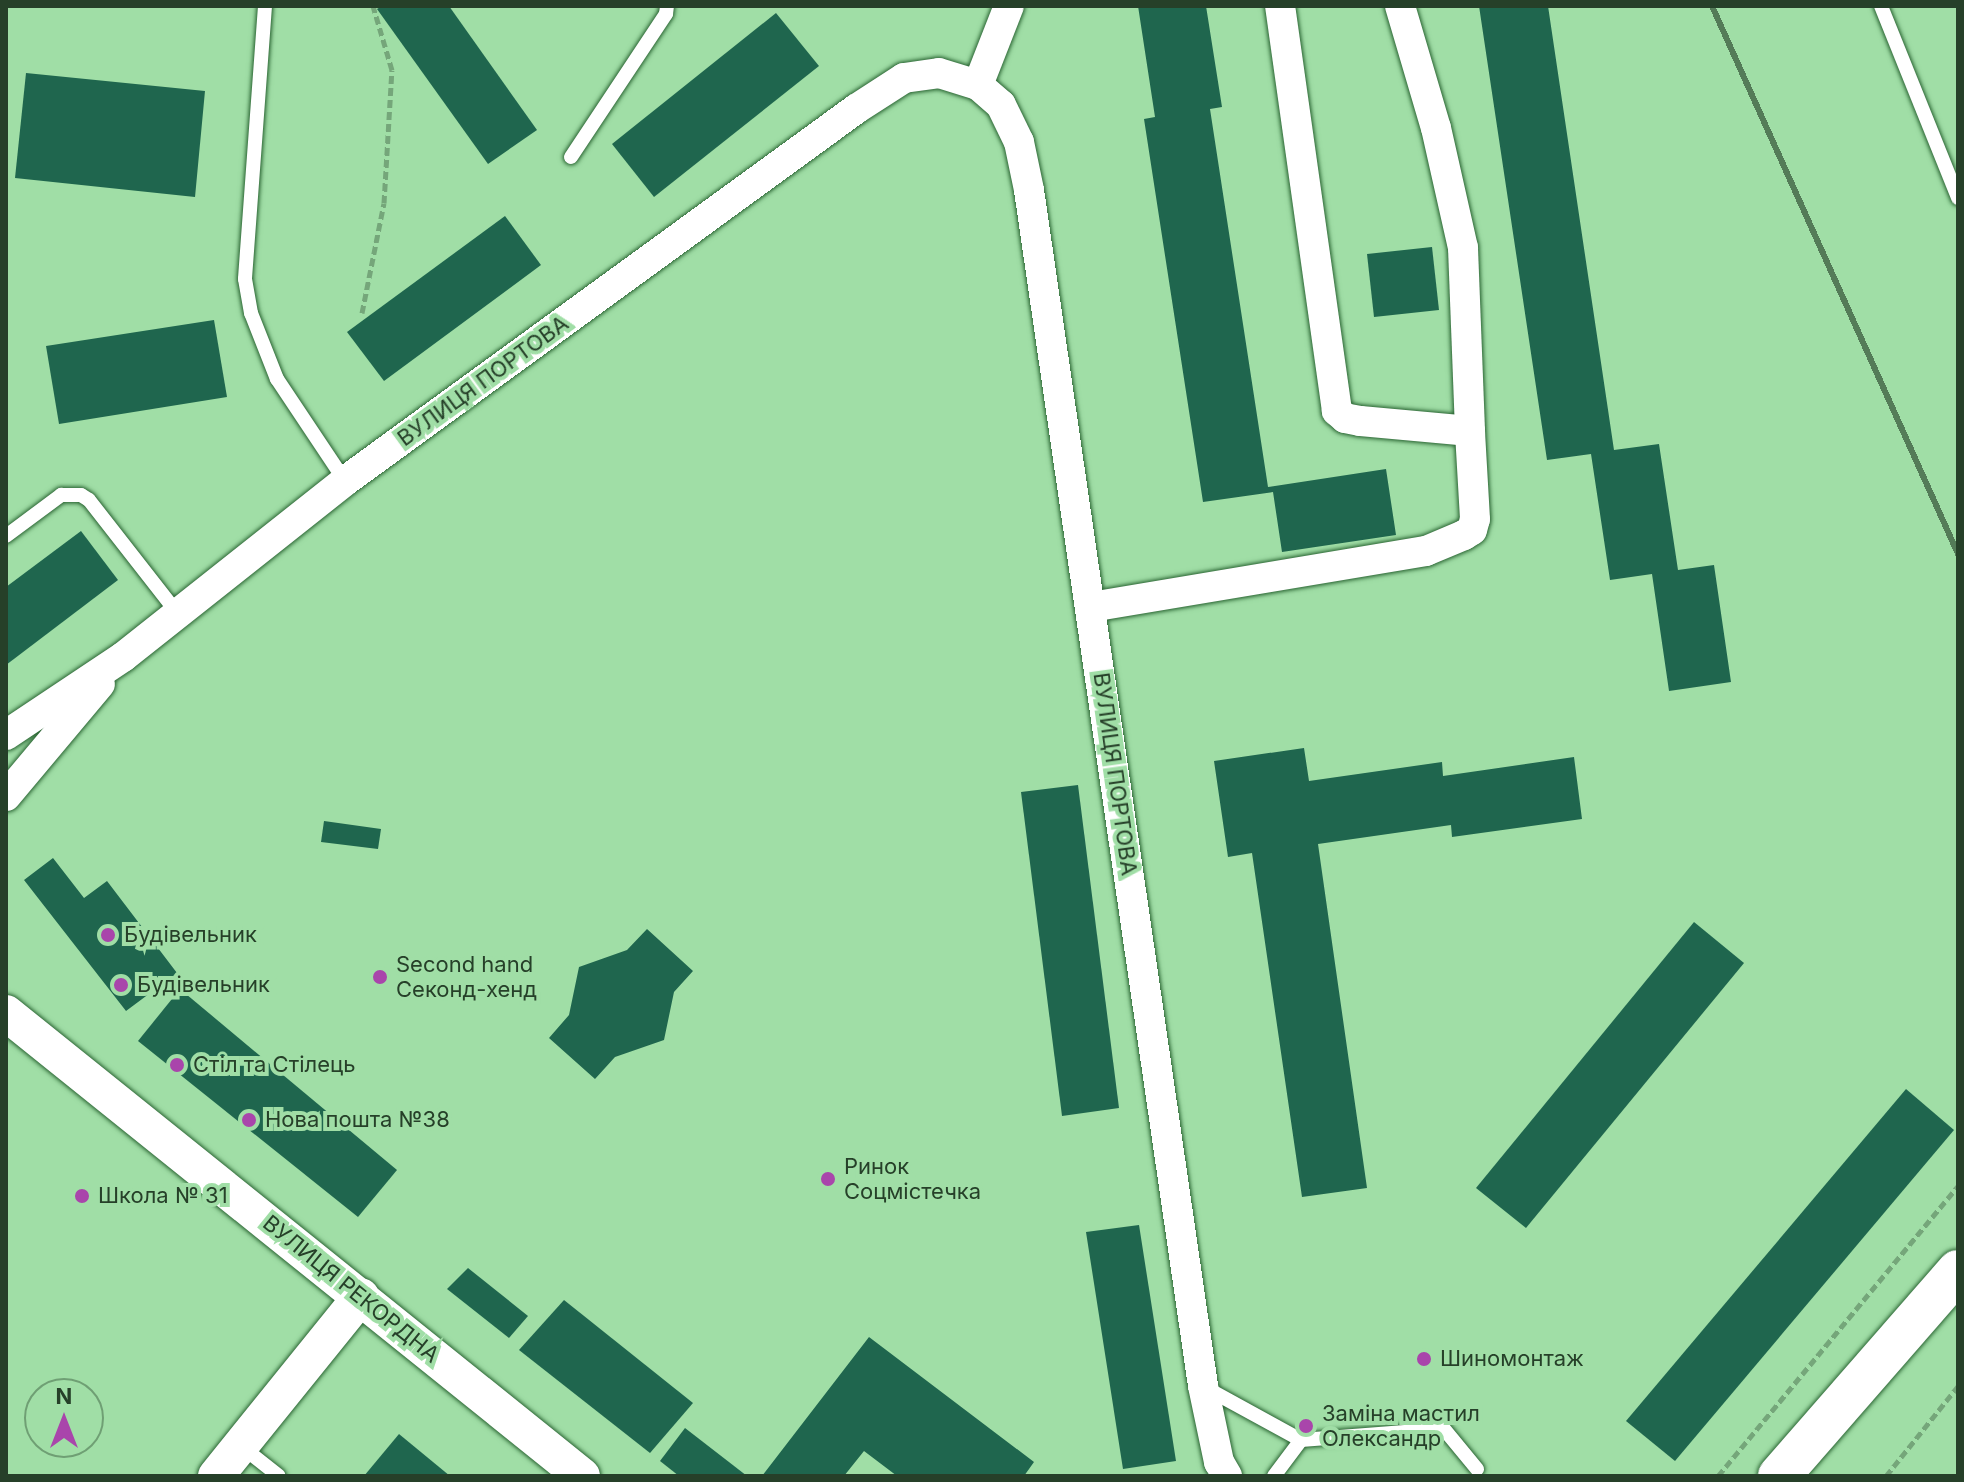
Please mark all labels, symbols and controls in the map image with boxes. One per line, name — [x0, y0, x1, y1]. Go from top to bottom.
street label: ВУЛИЦЯ ПОРТОВА — [392, 310, 574, 452]
street label: ВУЛИЦЯ ПОРТОВА — [1088, 671, 1142, 877]
place label: Будівельник — [124, 922, 257, 948]
marker: Будівельник — [99, 926, 117, 944]
place label: Second hand Секонд-хенд — [396, 951, 537, 1002]
marker: Second hand Секонд-хенд — [371, 968, 389, 986]
place label: Будiвельник — [137, 972, 270, 998]
marker: Будiвельник — [112, 976, 130, 994]
place label: Стіл та Стілець — [193, 1052, 356, 1078]
marker: Стіл та Стілець — [168, 1056, 186, 1074]
place label: Нова пошта №38 — [265, 1107, 450, 1133]
marker: Нова пошта №38 — [240, 1111, 258, 1129]
place label: Ринок Соцмістечка — [844, 1153, 981, 1204]
marker: Ринок Соцмістечка — [819, 1170, 837, 1188]
place label: Школа № 31 — [98, 1183, 228, 1209]
marker: Школа № 31 — [73, 1187, 91, 1205]
street label: ВУЛИЦЯ РЕКОРДНА — [258, 1210, 444, 1368]
place label: Шиномонтаж — [1440, 1346, 1584, 1372]
marker: Шиномонтаж — [1415, 1350, 1433, 1368]
north arrow — [24, 1378, 104, 1458]
text: N — [56, 1383, 72, 1409]
place label: Заміна мастил Олександр — [1322, 1400, 1480, 1452]
marker: Заміна мастил Олександр — [1297, 1417, 1315, 1435]

